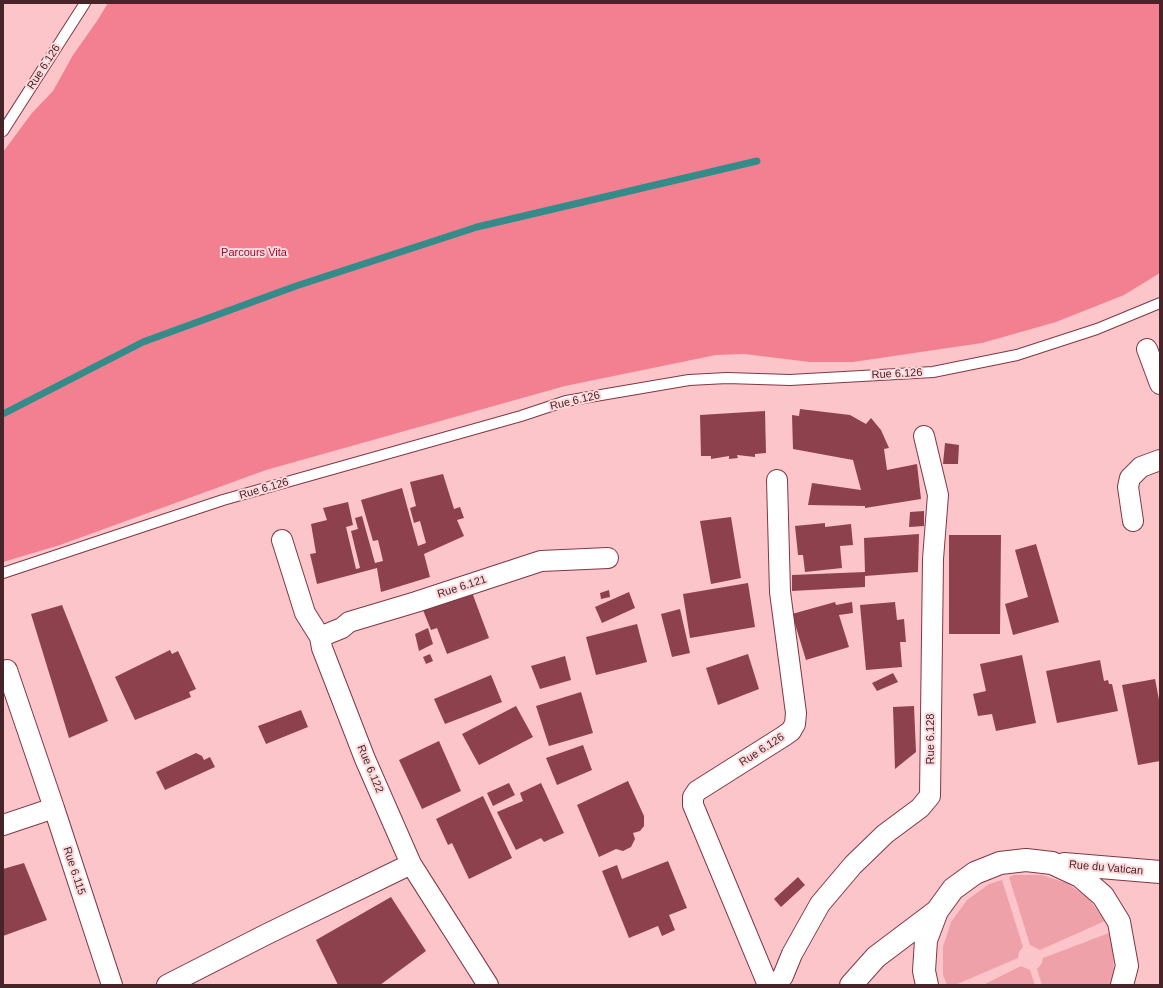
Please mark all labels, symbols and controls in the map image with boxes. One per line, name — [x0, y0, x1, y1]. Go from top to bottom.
street label: Rue 6.126 — [25, 42, 63, 92]
park label: Parcours Vita — [221, 246, 287, 260]
street label: Rue 6.126 — [871, 366, 923, 382]
street label: Rue 6.126 — [549, 389, 601, 413]
street label: Rue 6.126 — [238, 476, 290, 502]
street label: Rue 6.121 — [436, 573, 488, 601]
street label: Rue 6.128 — [924, 714, 938, 764]
street label: Rue 6.126 — [737, 731, 787, 769]
street label: Rue 6.122 — [354, 743, 386, 795]
street label: Rue 6.115 — [60, 845, 88, 897]
street label: Rue du Vatican — [1068, 858, 1144, 878]

